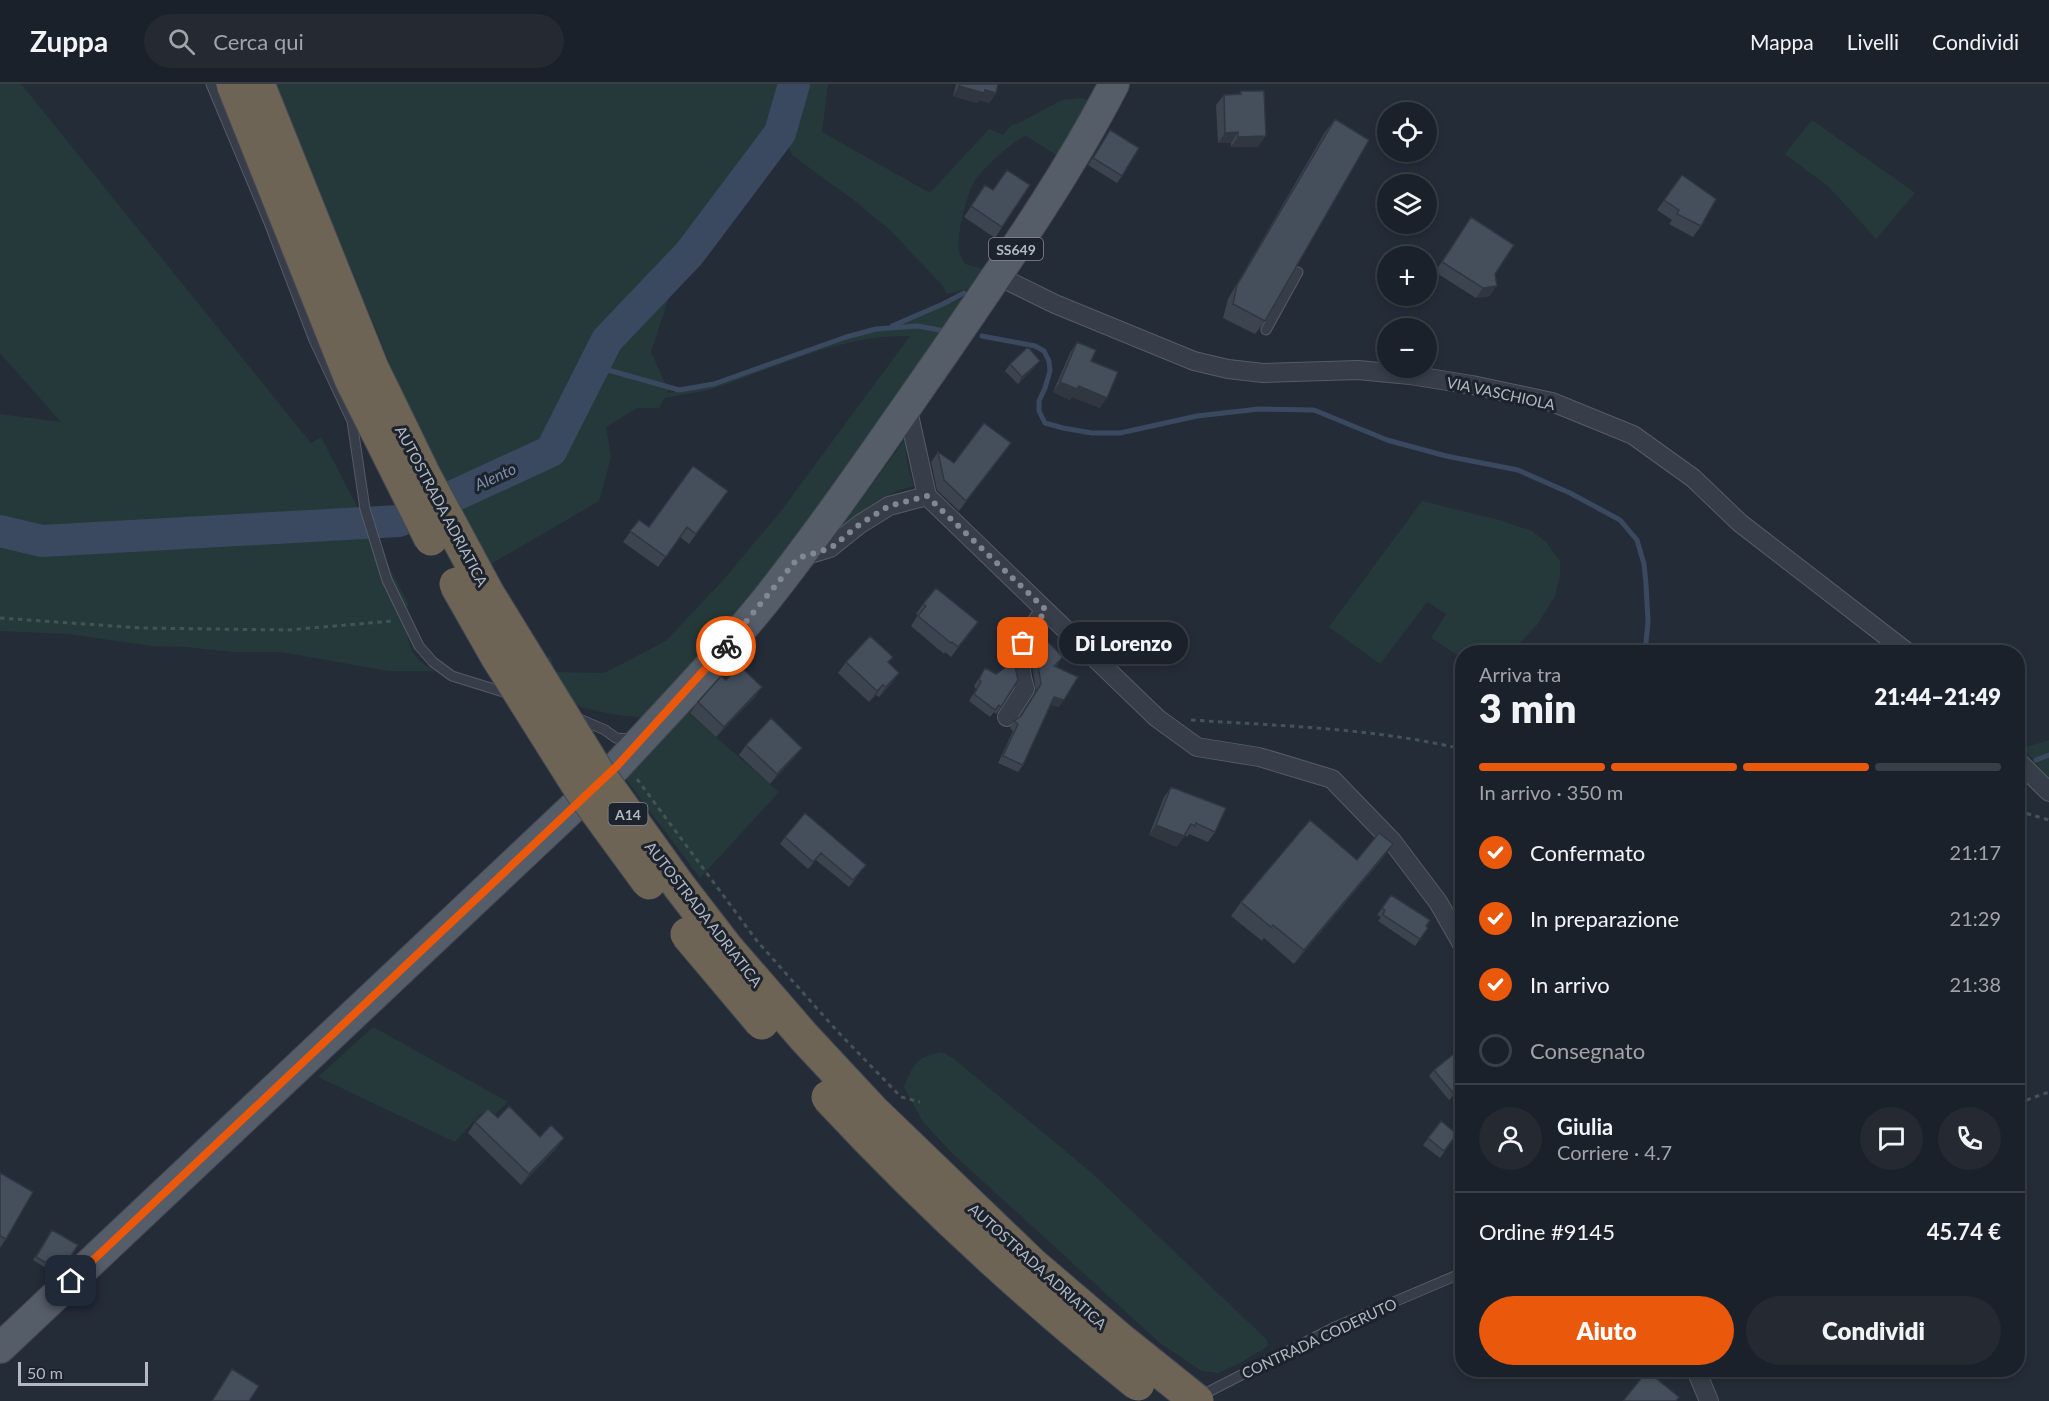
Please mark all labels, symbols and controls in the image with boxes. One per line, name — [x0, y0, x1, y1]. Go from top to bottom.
search box — [144, 14, 564, 68]
text: Zuppa — [30, 24, 108, 58]
icon: search — [165, 25, 198, 58]
text: Cerca qui — [213, 28, 304, 55]
text: Mappa — [1750, 29, 1814, 54]
text: Livelli — [1847, 29, 1899, 54]
text: Condividi — [1932, 29, 2019, 54]
map controls — [1377, 102, 1437, 378]
button: locate — [1377, 102, 1437, 162]
button: layers — [1377, 174, 1437, 234]
road number: SS649 — [989, 238, 1043, 260]
button: + — [1377, 246, 1437, 306]
button: − — [1377, 318, 1437, 378]
street label: VIA VASCHIOLA — [1445, 373, 1558, 413]
street label: AUTOSTRADA ADRIATICA — [392, 423, 492, 590]
water label: Alento — [470, 458, 519, 494]
courier — [696, 616, 756, 676]
pin — [997, 617, 1048, 668]
callout: Di Lorenzo — [1059, 622, 1188, 664]
icon: bag — [1006, 626, 1039, 659]
icon: bike — [710, 630, 743, 663]
text: Di Lorenzo — [1075, 631, 1172, 655]
text: Arriva tra — [1479, 662, 1561, 686]
text: 21:44–21:49 — [1875, 683, 2001, 710]
text: 3 min — [1479, 685, 1576, 731]
text: In arrivo · 350 m — [1479, 780, 1623, 804]
road number: A14 — [608, 803, 648, 825]
icon: check — [1479, 836, 1512, 869]
street label: AUTOSTRADA ADRIATICA — [642, 838, 767, 991]
text: Confermato — [1530, 839, 1645, 866]
text: 21:17 — [1950, 840, 2001, 864]
icon: check — [1479, 902, 1512, 935]
text: In preparazione — [1530, 905, 1679, 932]
text: 21:29 — [1950, 906, 2001, 930]
icon: check — [1479, 968, 1512, 1001]
text: In arrivo — [1530, 971, 1610, 998]
text: 21:38 — [1950, 972, 2001, 996]
text: Consegnato — [1530, 1037, 1645, 1064]
button: person — [1479, 1107, 1542, 1170]
button: chat — [1860, 1107, 1923, 1170]
button: phone — [1938, 1107, 2001, 1170]
text: Giulia — [1557, 1113, 1613, 1140]
text: Corriere · 4.7 — [1557, 1140, 1672, 1164]
street label: AUTOSTRADA ADRIATICA — [965, 1199, 1111, 1333]
text: Ordine #9145 — [1479, 1218, 1615, 1245]
text: 45.74 € — [1927, 1218, 2001, 1245]
pin — [45, 1255, 96, 1306]
icon: home — [54, 1264, 87, 1297]
street label: CONTRADA CODERUTO — [1239, 1294, 1399, 1382]
button: Aiuto — [1479, 1296, 1734, 1365]
button: Condividi — [1746, 1296, 2001, 1365]
scale bar — [18, 1359, 148, 1386]
text: 50 m — [27, 1363, 63, 1382]

